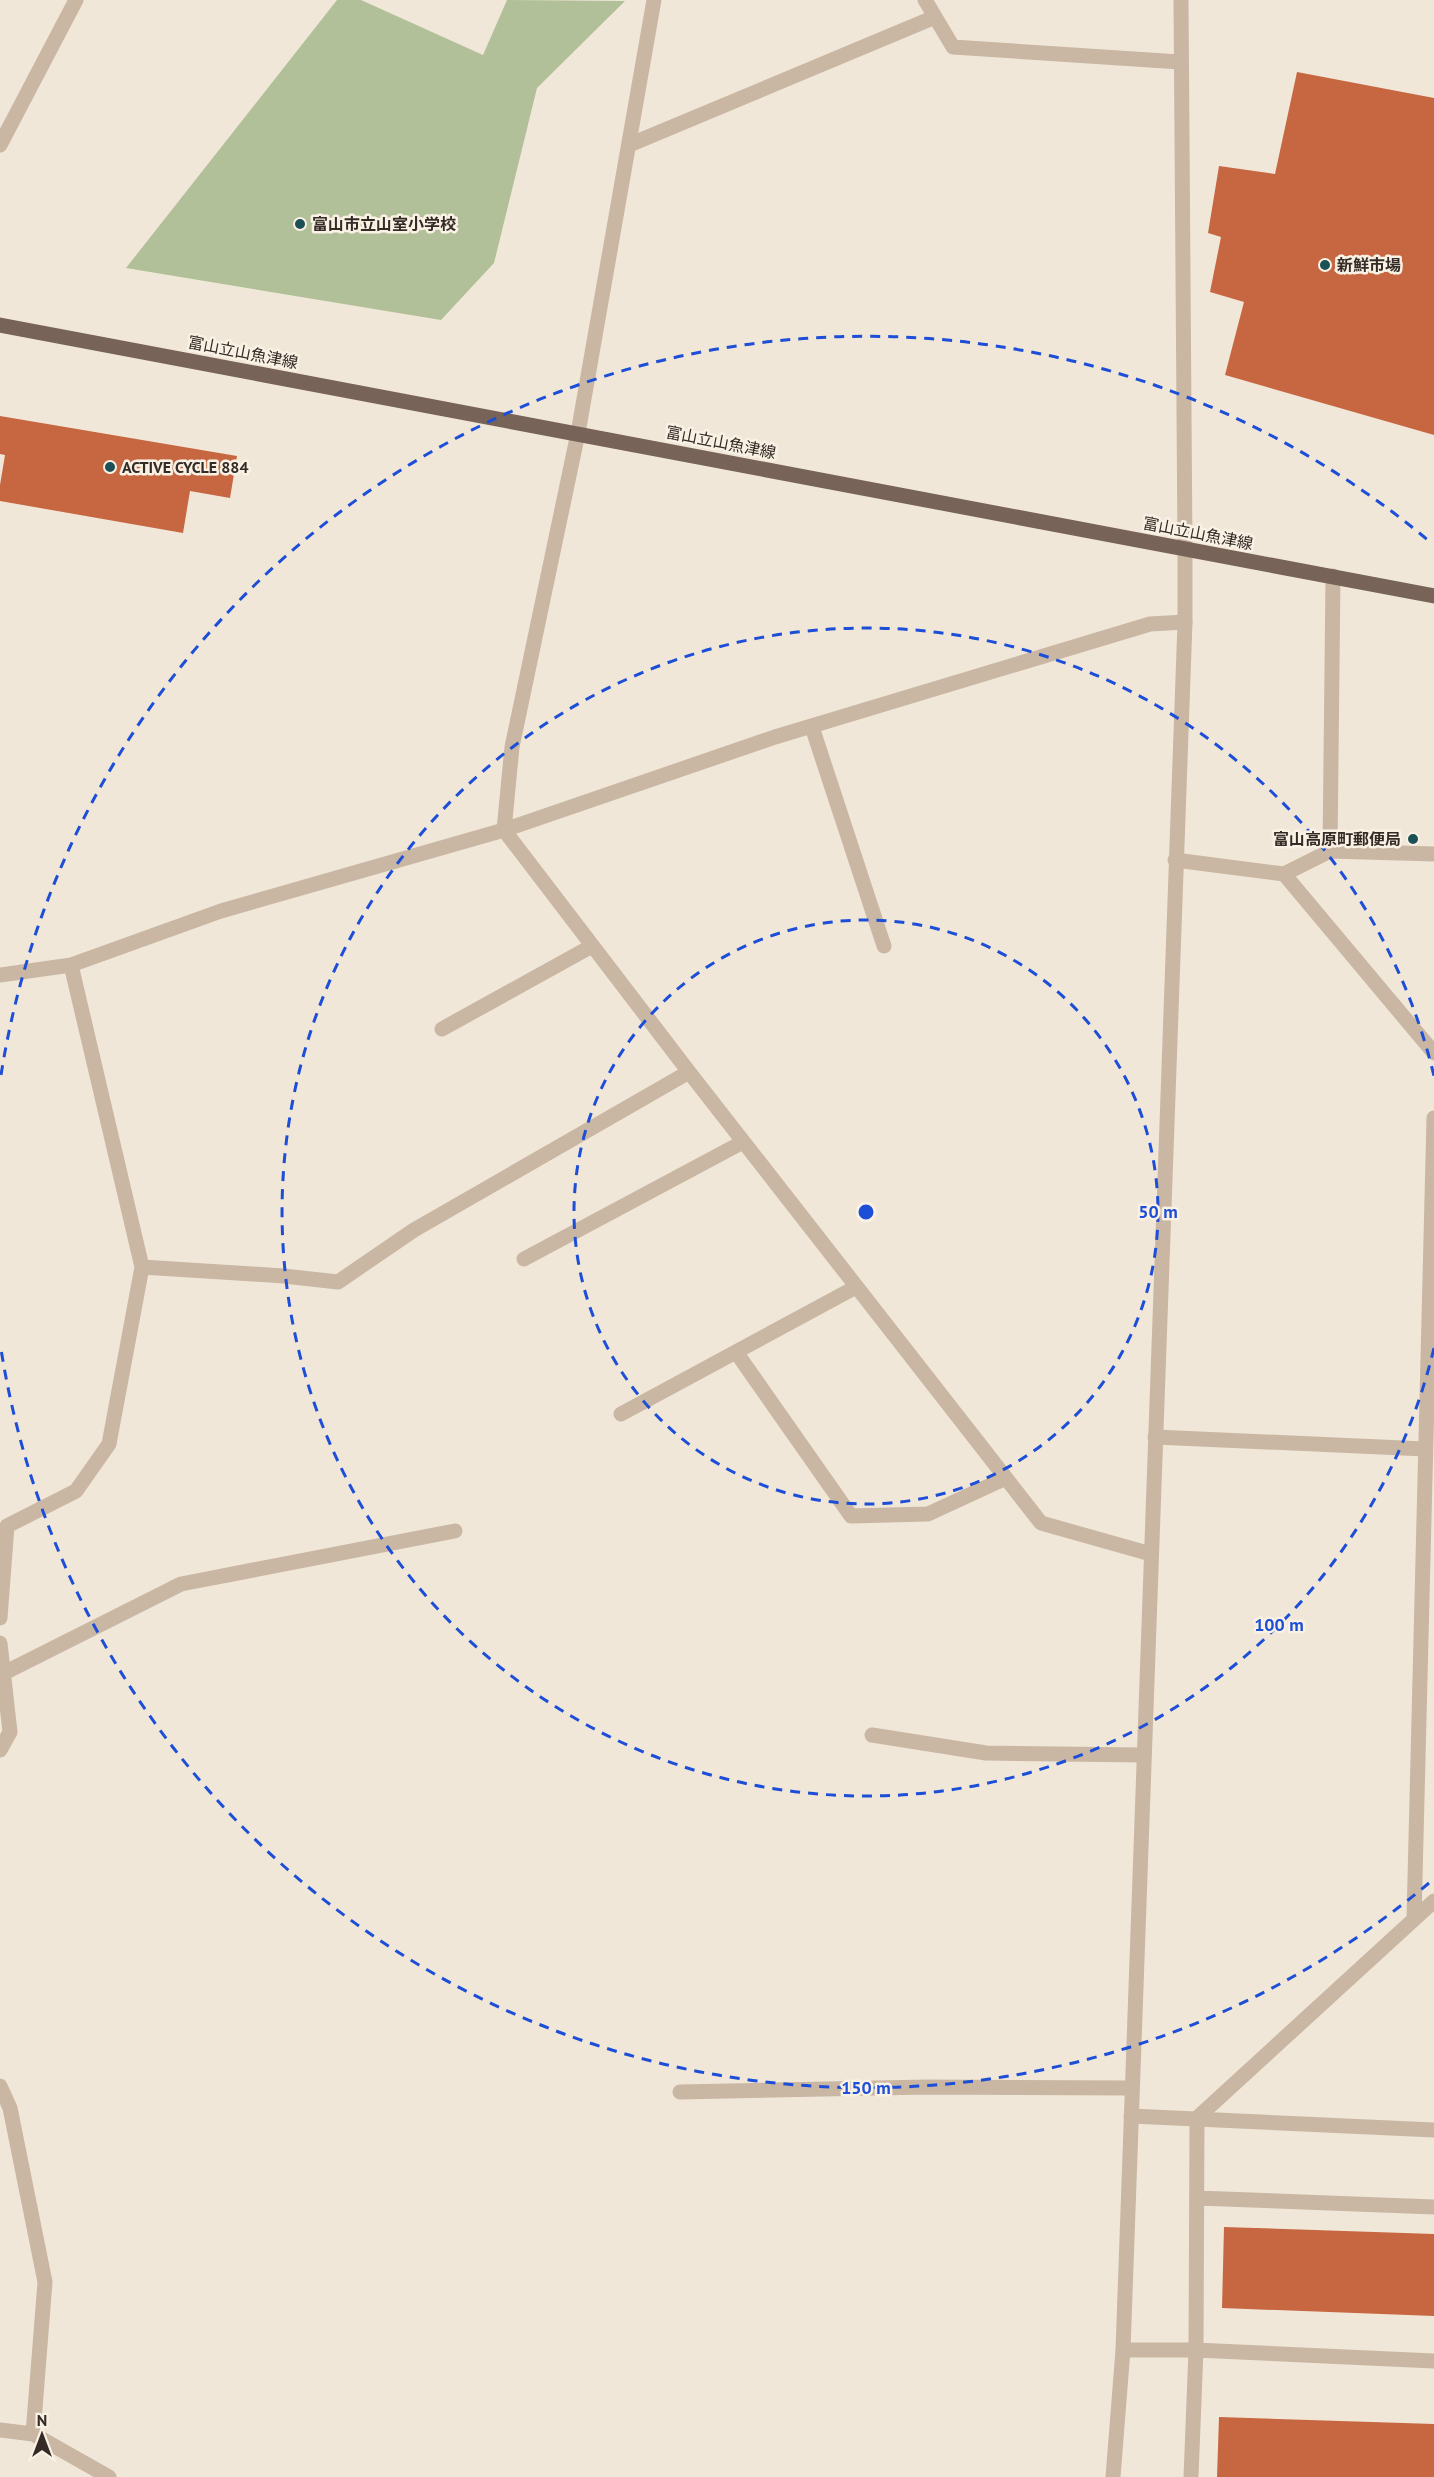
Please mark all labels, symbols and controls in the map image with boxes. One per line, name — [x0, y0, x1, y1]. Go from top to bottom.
place label: 富山市立山室小学校 — [312, 214, 456, 234]
marker: 富山市立山室小学校 — [293, 217, 307, 231]
place label: 新鮮市場 — [1337, 255, 1401, 275]
marker: 新鮮市場 — [1318, 258, 1332, 272]
street label: 富山立山魚津線 — [186, 331, 300, 373]
street label: 富山立山魚津線 — [664, 421, 778, 463]
place label: ACTIVE CYCLE 884 — [122, 457, 248, 477]
marker: ACTIVE CYCLE 884 — [103, 460, 117, 474]
street label: 富山立山魚津線 — [1141, 512, 1255, 554]
place label: 富山高原町郵便局 — [1273, 829, 1401, 849]
marker: 富山高原町郵便局 — [1406, 832, 1420, 846]
text: 50 m — [1138, 1200, 1178, 1223]
centre of rings — [856, 1202, 876, 1222]
text: 100 m — [1254, 1613, 1304, 1636]
text: 150 m — [841, 2076, 891, 2099]
north arrow — [12, 2405, 72, 2465]
text: N — [37, 2410, 47, 2430]

